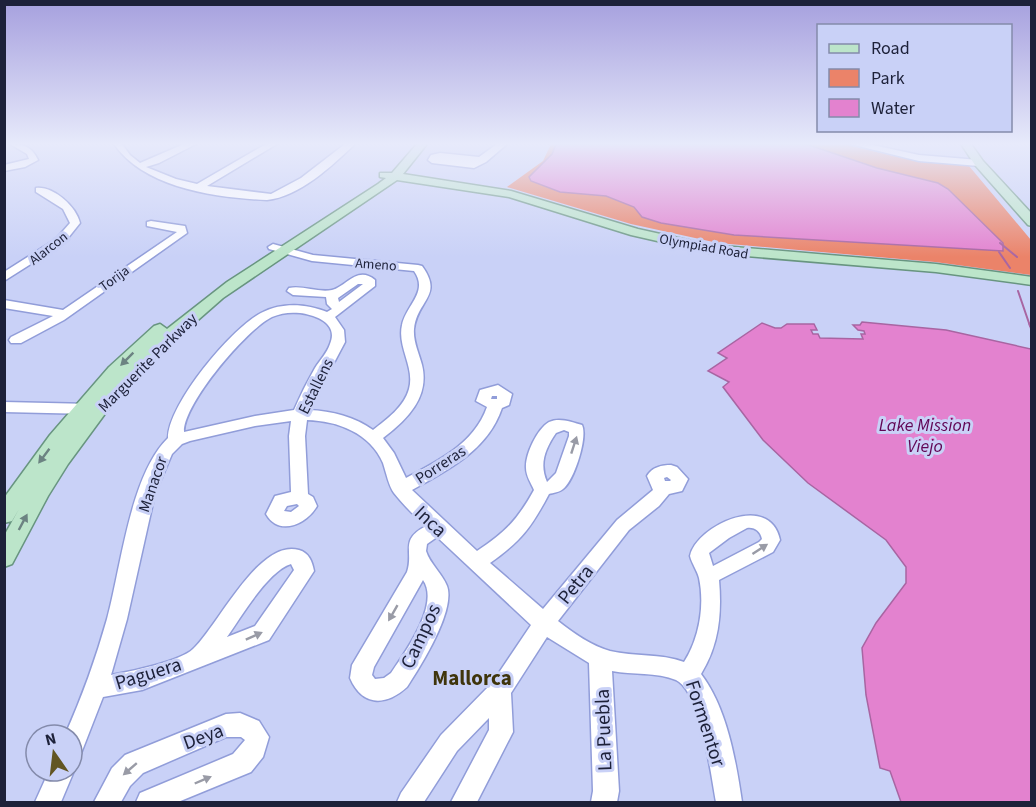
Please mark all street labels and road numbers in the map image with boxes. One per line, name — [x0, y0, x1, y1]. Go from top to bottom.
street label: Alarcon — [25, 227, 72, 270]
street label: Olympiad Road — [658, 229, 750, 265]
street label: Ameno — [355, 254, 397, 276]
street label: Torija — [95, 261, 134, 297]
street label: Marguerite Parkway — [93, 308, 203, 417]
street label: Estallens — [293, 355, 339, 418]
street label: Porreras — [411, 440, 470, 489]
street label: Manacor — [133, 453, 173, 515]
street label: Inca — [408, 499, 453, 544]
street label: Petra — [551, 559, 600, 610]
street label: Campos — [394, 600, 448, 673]
street label: Paguera — [112, 651, 185, 697]
street label: Formentor — [678, 677, 732, 770]
street label: La Puebla — [589, 688, 619, 772]
street label: Deya — [179, 717, 228, 757]

